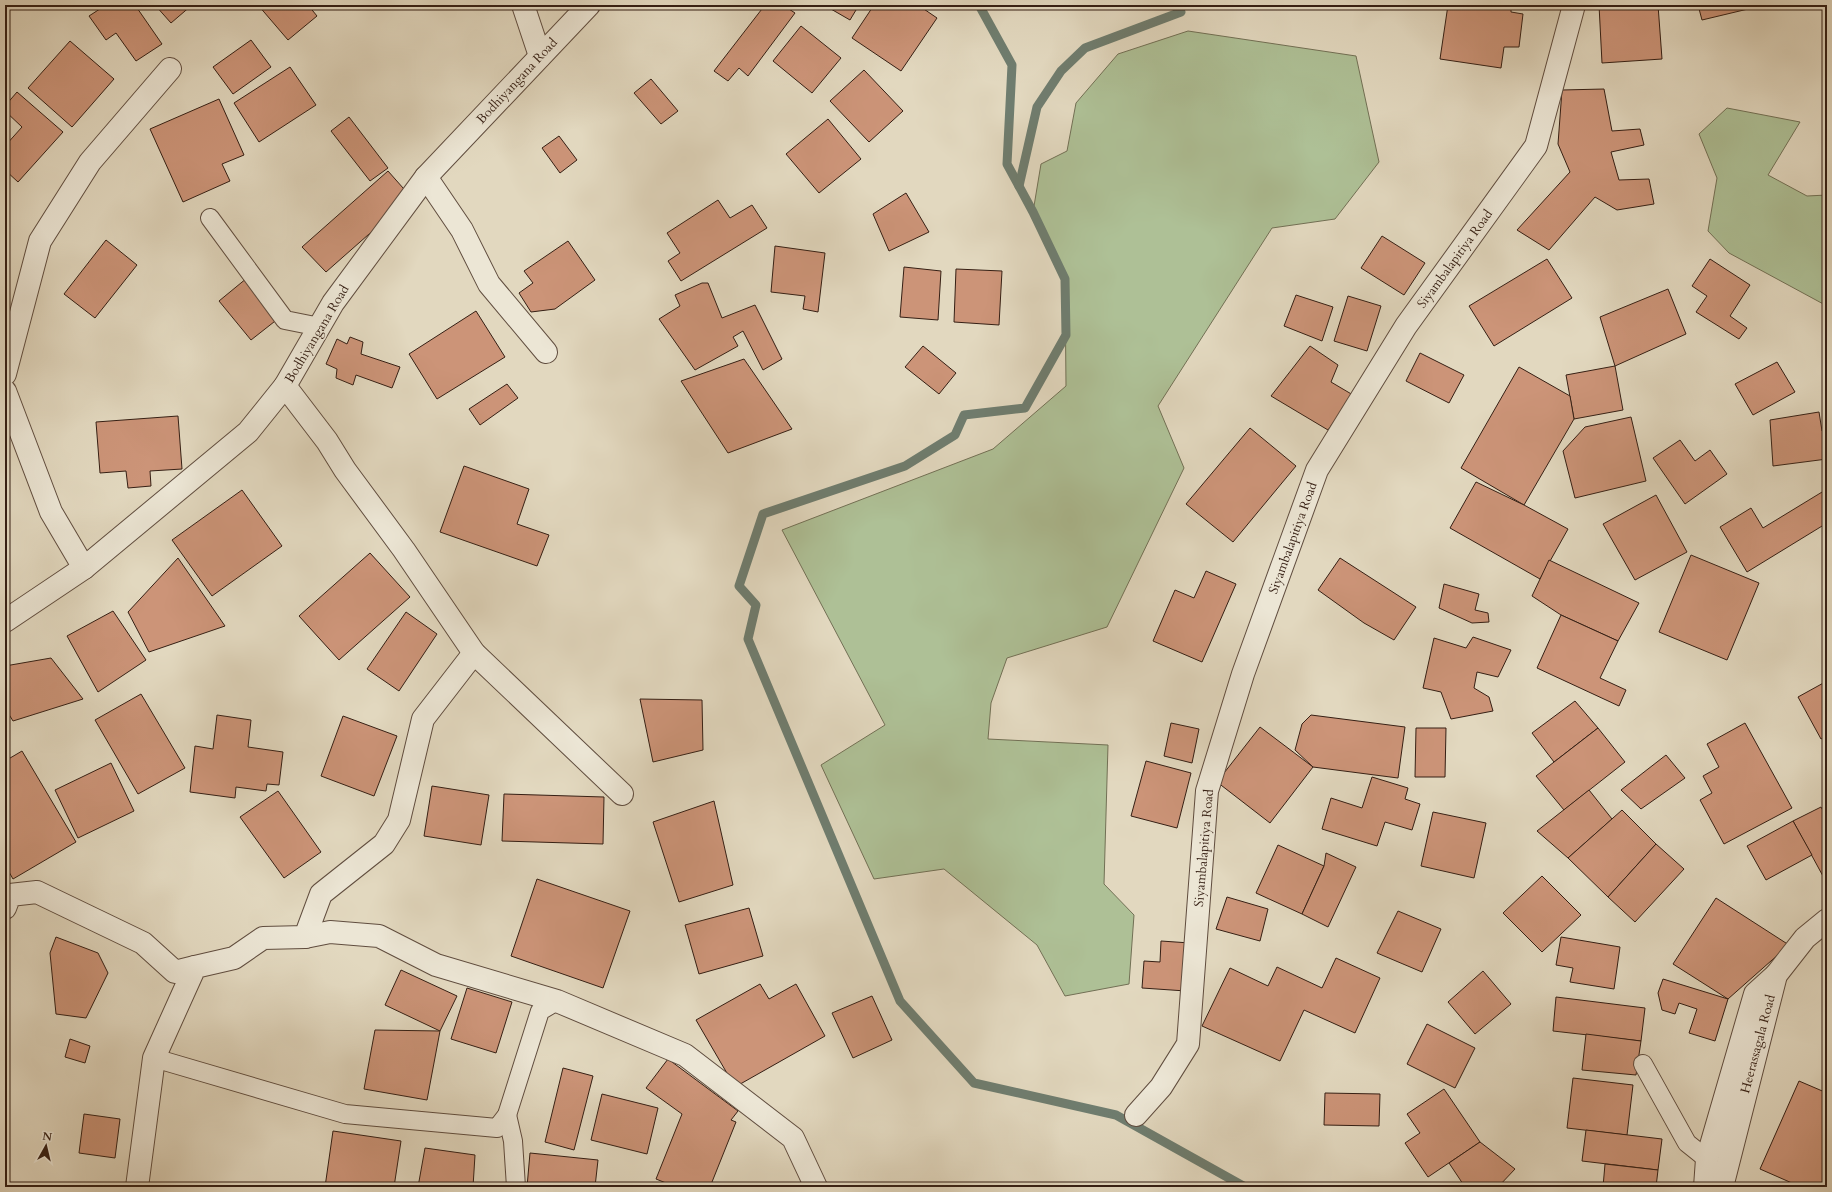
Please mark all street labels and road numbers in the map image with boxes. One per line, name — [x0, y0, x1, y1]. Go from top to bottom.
street label: Bodhiyangana Road — [472, 34, 562, 128]
street label: Siyambalapitiya Road — [1413, 206, 1497, 312]
street label: Bodhiyangana Road — [281, 282, 353, 386]
street label: Siyambalapitiya Road — [1264, 479, 1322, 597]
street label: Siyambalapitiya Road — [1190, 788, 1218, 908]
street label: Heerassagala Road — [1736, 993, 1780, 1095]

